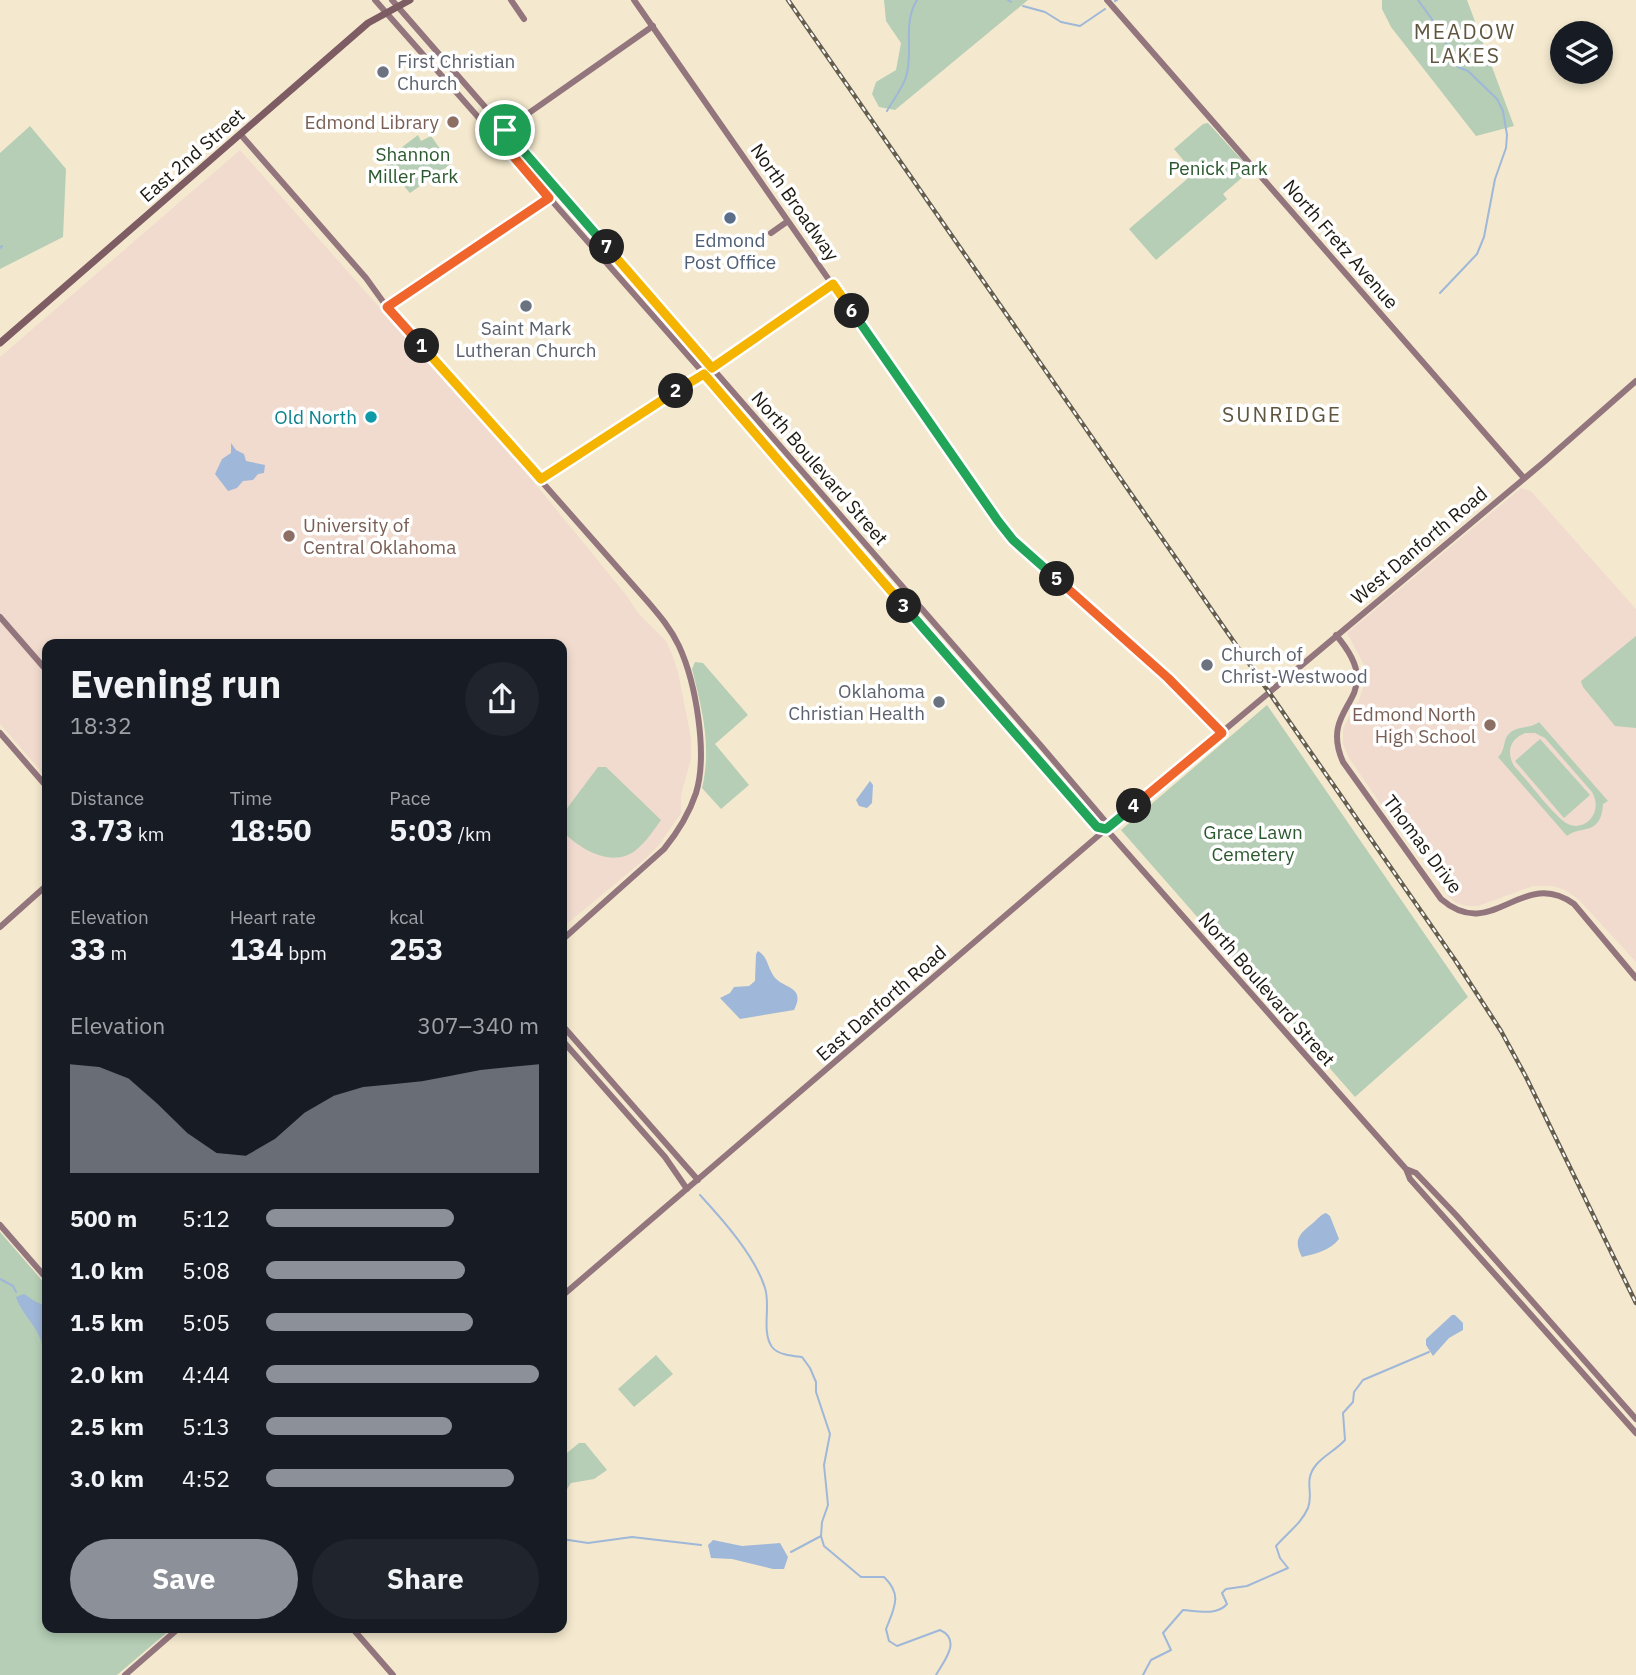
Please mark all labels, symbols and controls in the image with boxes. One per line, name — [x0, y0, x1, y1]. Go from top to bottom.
district label: MEADOW LAKES — [1414, 17, 1516, 69]
map controls — [1550, 21, 1613, 84]
button: layers — [1550, 21, 1613, 84]
place label: First Christian Church — [397, 49, 515, 95]
marker: First Christian Church — [375, 64, 391, 80]
pin — [475, 100, 535, 160]
street label: East 2nd Street — [135, 103, 249, 207]
place label: Edmond Library — [305, 110, 440, 134]
icon: arrive — [486, 111, 524, 149]
marker: Edmond Library — [445, 114, 461, 130]
street label: North Broadway — [746, 139, 845, 266]
park label: Shannon Miller Park — [368, 142, 458, 188]
park label: Penick Park — [1168, 156, 1268, 180]
street label: North Fretz Avenue — [1278, 174, 1404, 314]
marker: Edmond Post Office — [722, 210, 738, 226]
place label: Edmond Post Office — [684, 228, 776, 274]
pin: 7 — [590, 230, 624, 264]
text: 7 — [601, 234, 612, 258]
pin: 6 — [834, 294, 870, 328]
marker: Saint Mark Lutheran Church — [518, 298, 534, 314]
text: 6 — [846, 298, 857, 322]
place label: Saint Mark Lutheran Church — [456, 316, 596, 362]
pin: 1 — [404, 328, 440, 364]
text: 1 — [416, 333, 427, 357]
pin: 2 — [658, 374, 694, 408]
text: 2 — [670, 378, 681, 402]
street label: North Boulevard Street — [747, 386, 893, 550]
district label: SUNRIDGE — [1222, 400, 1342, 428]
place label: Old North — [274, 405, 357, 429]
marker: Old North — [363, 409, 379, 425]
street label: West Danforth Road — [1346, 481, 1492, 609]
place label: University of Central Oklahoma — [303, 513, 456, 559]
marker: University of Central Oklahoma — [281, 528, 297, 544]
pin: 5 — [1040, 562, 1074, 596]
text: 5 — [1051, 566, 1062, 590]
pin: 3 — [886, 588, 922, 624]
text: 3 — [898, 593, 909, 617]
place label: Church of Christ-Westwood — [1221, 642, 1368, 688]
marker: Church of Christ-Westwood — [1199, 657, 1215, 673]
text: Evening run — [70, 659, 281, 708]
button: share — [465, 662, 539, 736]
place label: Oklahoma Christian Health — [788, 679, 925, 725]
marker: Oklahoma Christian Health — [931, 694, 947, 710]
place label: Edmond North High School — [1352, 702, 1476, 748]
text: 18:32 — [70, 710, 132, 740]
marker: Edmond North High School — [1482, 717, 1498, 733]
text: Distance — [70, 786, 144, 810]
text: Time — [230, 786, 272, 810]
text: Pace — [389, 786, 431, 810]
pin: 4 — [1116, 788, 1152, 824]
street label: Thomas Drive — [1378, 790, 1468, 898]
text: 4 — [1128, 793, 1139, 817]
text: 3.73 — [70, 810, 133, 849]
text: 18:50 — [230, 810, 312, 849]
text: 5:03 — [389, 810, 453, 849]
park label: Grace Lawn Cemetery — [1203, 820, 1303, 866]
text: km — [133, 822, 164, 846]
text: /km — [453, 822, 492, 846]
text: Elevation — [70, 905, 149, 929]
text: Heart rate — [230, 905, 316, 929]
text: kcal — [389, 905, 424, 929]
street label: North Boulevard Street — [1194, 907, 1340, 1071]
text: 33 — [70, 929, 106, 968]
text: 134 — [230, 929, 284, 968]
text: 253 — [389, 929, 443, 968]
street label: East Danforth Road — [811, 940, 951, 1066]
text: m — [106, 941, 127, 965]
text: bpm — [284, 941, 327, 965]
text: Elevation — [70, 1010, 165, 1040]
text: 307–340 m — [417, 1010, 539, 1040]
text: 500 m — [70, 1203, 137, 1233]
text: 5:12 — [182, 1203, 230, 1233]
text: 1.0 km — [70, 1255, 144, 1285]
text: 5:08 — [182, 1255, 230, 1285]
text: 1.5 km — [70, 1307, 144, 1337]
text: 5:05 — [182, 1307, 230, 1337]
text: 2.0 km — [70, 1359, 144, 1389]
text: 4:44 — [182, 1359, 230, 1389]
text: 2.5 km — [70, 1411, 144, 1441]
text: 5:13 — [182, 1411, 230, 1441]
text: 3.0 km — [70, 1463, 144, 1493]
text: 4:52 — [182, 1463, 230, 1493]
button: Save — [70, 1539, 298, 1619]
button: Share — [312, 1539, 539, 1619]

